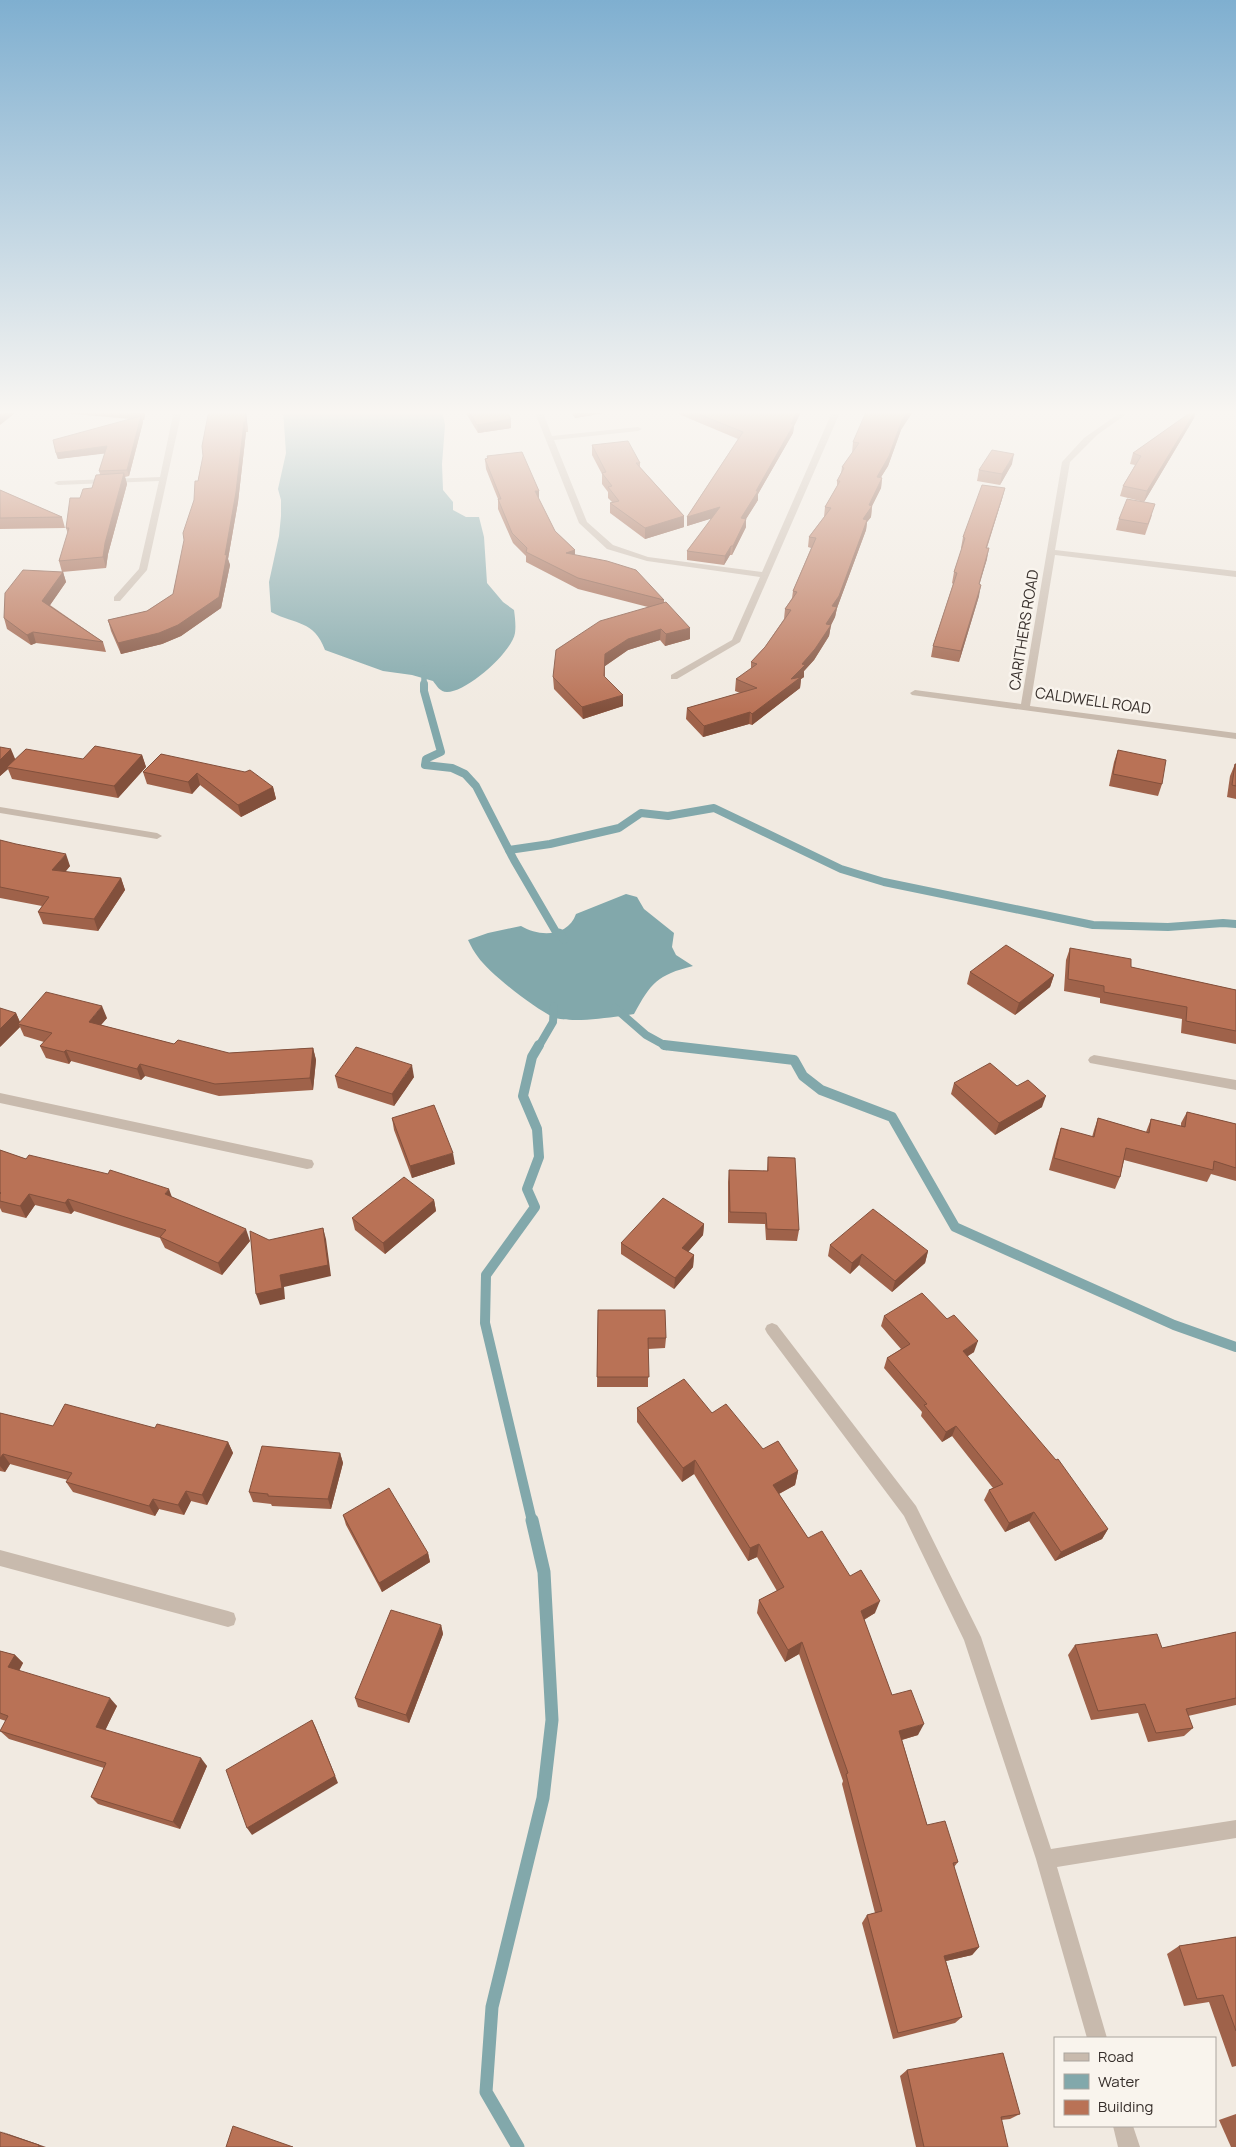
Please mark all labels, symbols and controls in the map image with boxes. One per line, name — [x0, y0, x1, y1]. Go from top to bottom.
street label: CARITHERS ROAD — [1004, 568, 1043, 692]
street label: CALDWELL ROAD — [1034, 682, 1152, 719]
legend — [1054, 2037, 1216, 2127]
text: Road — [1098, 2046, 1134, 2067]
text: Water — [1098, 2071, 1140, 2092]
text: Building — [1098, 2096, 1153, 2117]

